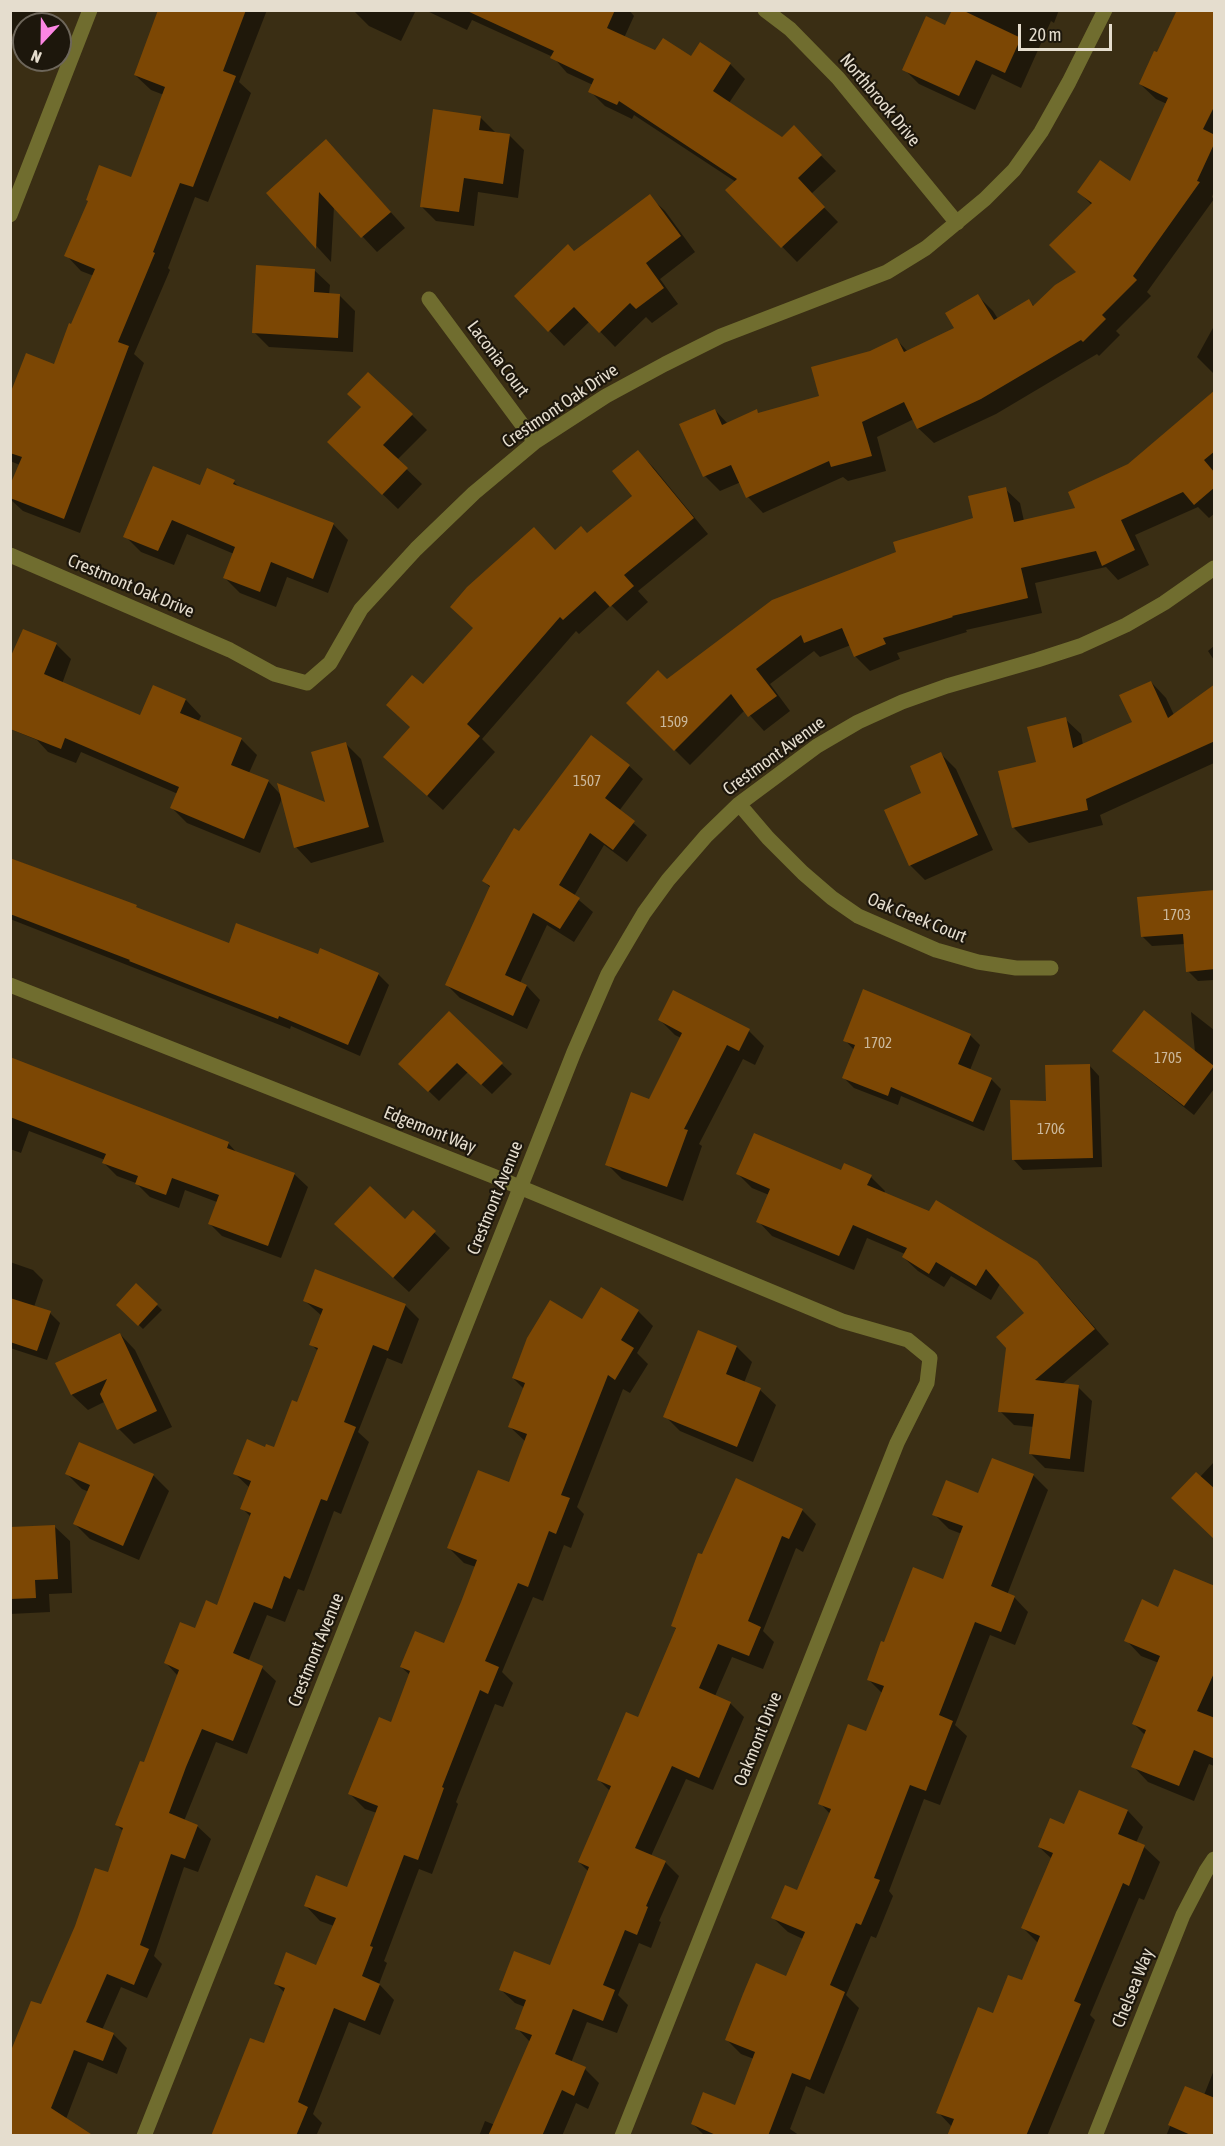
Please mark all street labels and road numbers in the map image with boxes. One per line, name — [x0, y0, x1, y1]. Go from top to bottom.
street label: Northbrook Drive — [835, 49, 925, 151]
street label: Laconia Court — [462, 317, 534, 401]
street label: Crestmont Oak Drive — [498, 359, 622, 453]
street label: Crestmont Oak Drive — [65, 550, 197, 622]
street label: Crestmont Avenue — [719, 712, 829, 800]
street label: Oak Creek Court — [864, 888, 970, 948]
street label: Edgemont Way — [381, 1102, 479, 1158]
street label: Crestmont Avenue — [462, 1138, 528, 1258]
street label: Crestmont Avenue — [283, 1590, 349, 1710]
street label: Oakmont Drive — [729, 1689, 787, 1789]
street label: Chelsea Way — [1107, 1945, 1159, 2031]

